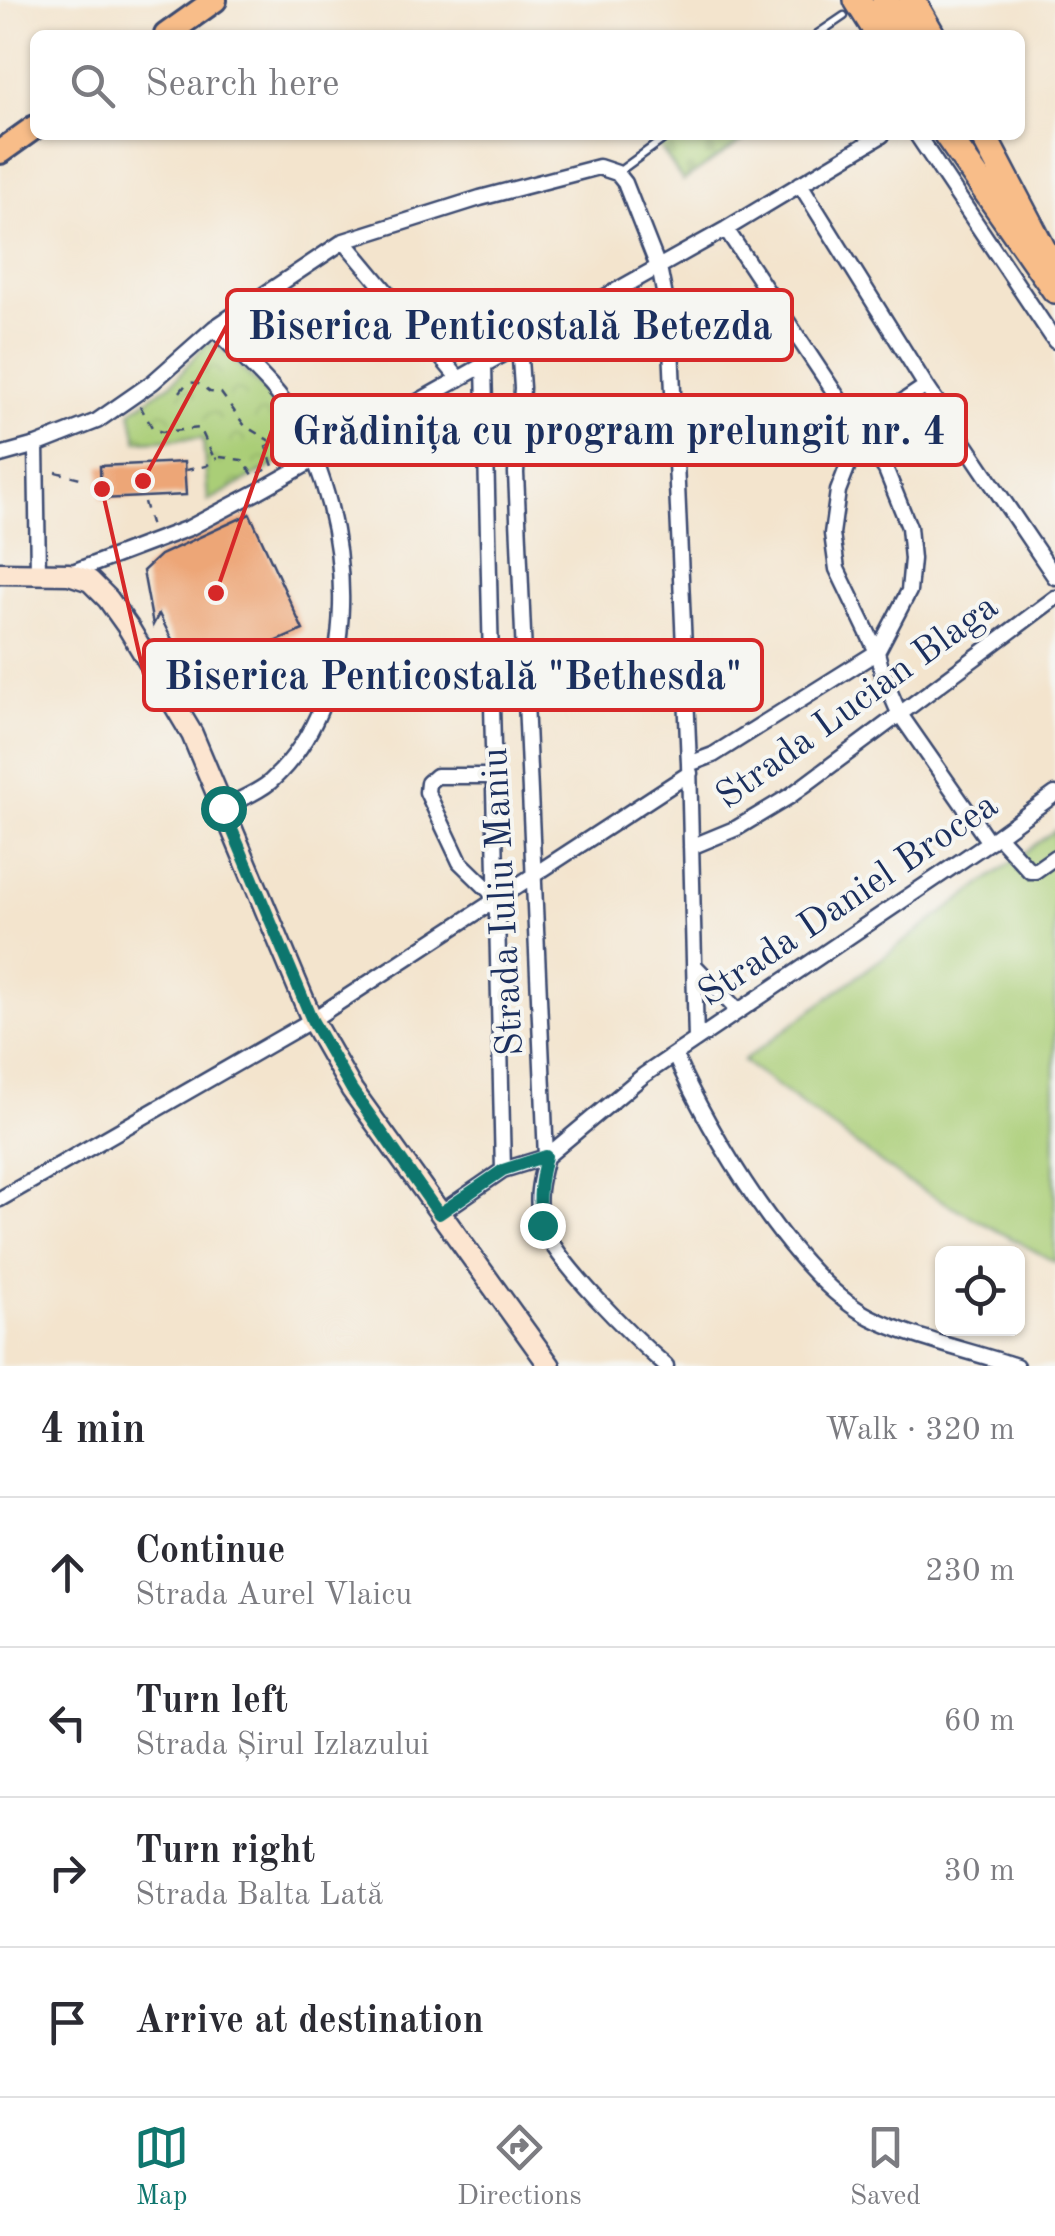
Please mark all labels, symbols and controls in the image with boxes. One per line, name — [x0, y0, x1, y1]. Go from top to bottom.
search box — [30, 30, 1025, 140]
icon: search — [65, 58, 120, 113]
text: Search here — [145, 66, 340, 104]
callout: Biserica Penticostală Betezda — [227, 290, 792, 360]
text: Biserica Penticostală Betezda — [247, 309, 773, 349]
callout: Grădinița cu program prelungit nr. 4 — [272, 395, 966, 465]
text: Grădinița cu program prelungit nr. 4 — [292, 414, 946, 454]
street label: Strada Lucian Blaga — [710, 588, 1006, 817]
callout: Biserica Penticostală "Bethesda" — [144, 640, 762, 710]
text: Biserica Penticostală "Bethesda" — [164, 659, 742, 699]
street label: Strada Iuliu Maniu — [477, 747, 531, 1057]
route start — [201, 786, 247, 832]
street label: Strada Daniel Brocea — [692, 786, 1005, 1015]
route end — [520, 1203, 566, 1249]
map controls — [935, 1246, 1025, 1336]
button: locate — [935, 1246, 1025, 1336]
text: 4 min — [40, 1410, 146, 1452]
text: Walk · 320 m — [825, 1415, 1015, 1447]
text: Continue — [135, 1533, 285, 1571]
icon: ahead — [40, 1545, 95, 1600]
text: 230 m — [925, 1556, 1015, 1588]
text: Strada Aurel Vlaicu — [135, 1580, 412, 1612]
text: Turn left — [135, 1683, 288, 1721]
icon: left — [40, 1695, 95, 1750]
text: 60 m — [944, 1706, 1015, 1738]
text: Strada Șirul Izlazului — [135, 1730, 429, 1762]
text: Turn right — [135, 1833, 315, 1871]
icon: right — [40, 1845, 95, 1900]
text: 30 m — [944, 1856, 1015, 1888]
text: Strada Balta Lată — [135, 1880, 383, 1912]
icon: arrive — [40, 1995, 95, 2050]
text: Arrive at destination — [135, 2003, 484, 2041]
tab: Map — [134, 2120, 189, 2215]
tab: Directions — [457, 2120, 582, 2215]
tab: Saved — [850, 2120, 921, 2215]

